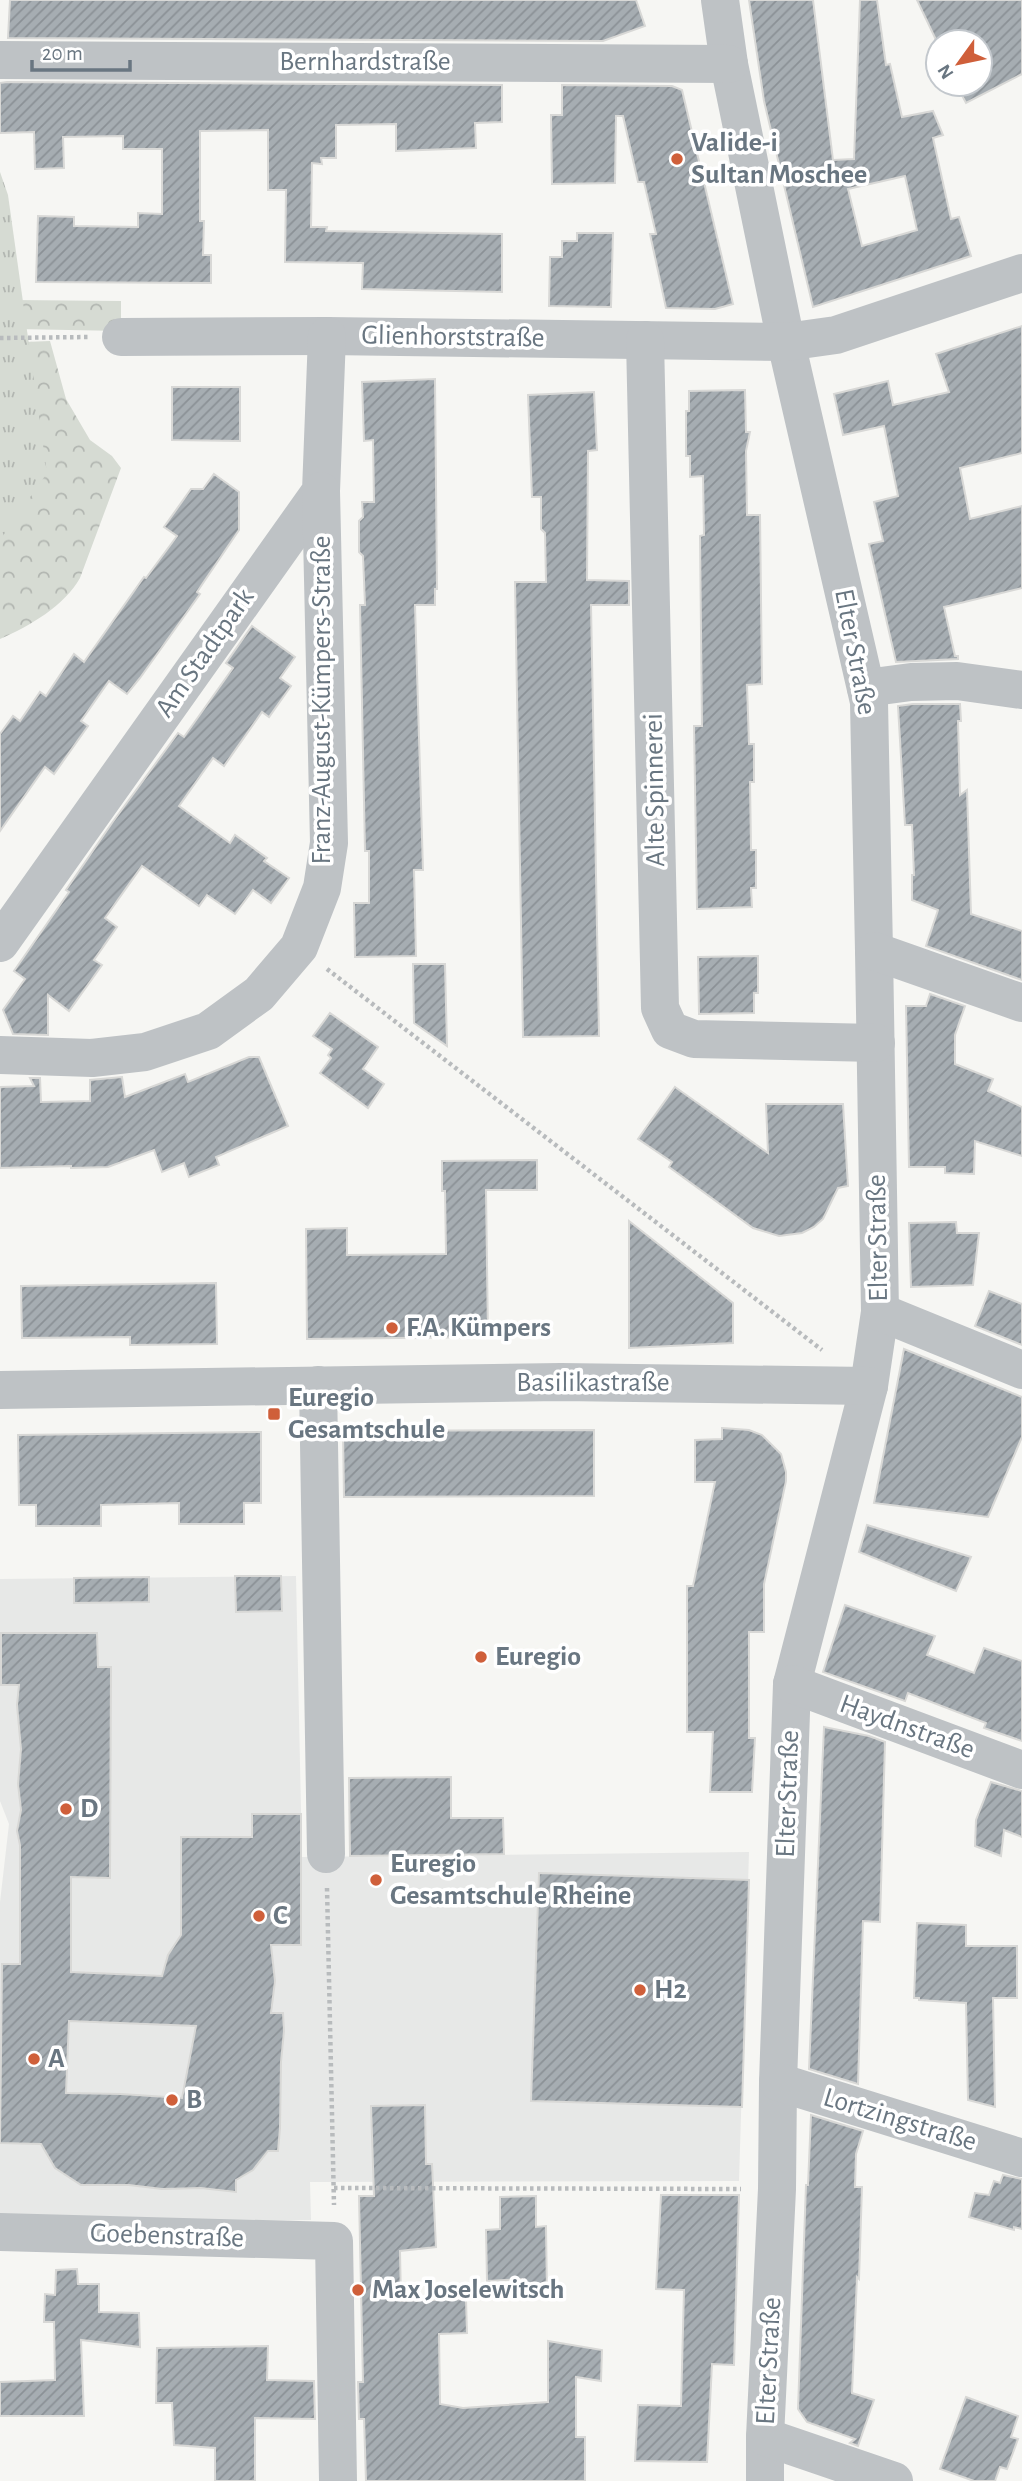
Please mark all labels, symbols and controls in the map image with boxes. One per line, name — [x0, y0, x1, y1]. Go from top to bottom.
scale bar — [32, 28, 130, 72]
north arrow — [924, 28, 994, 98]
text: 20 m — [42, 43, 83, 64]
street label: Bernhardstraße — [279, 48, 451, 76]
text: N — [934, 61, 958, 82]
place label: Valide-i Sultan Moschee — [691, 129, 867, 189]
marker: Valide-i Sultan Moschee — [669, 151, 685, 167]
street label: Glienhorststraße — [361, 321, 545, 353]
street label: Franz-August-Kümpers-Straße — [308, 536, 336, 864]
street label: Am Stadtpark — [150, 583, 260, 723]
street label: Elter Straße — [829, 587, 881, 717]
street label: Alte Spinnerei — [640, 713, 670, 867]
street label: Elter Straße — [863, 1174, 893, 1302]
place label: F.A. Kümpers — [406, 1314, 551, 1342]
marker: F.A. Kümpers — [384, 1320, 400, 1336]
street label: Basilikastraße — [516, 1369, 670, 1397]
place label: Euregio Gesamtschule — [288, 1384, 445, 1444]
marker: Euregio Gesamtschule — [266, 1406, 282, 1422]
place label: Euregio — [495, 1643, 581, 1671]
marker: Euregio — [473, 1649, 489, 1665]
street label: Haydnstraße — [836, 1690, 978, 1764]
street label: Elter Straße — [772, 1730, 804, 1858]
place label: D — [80, 1795, 98, 1823]
marker: D — [58, 1801, 74, 1817]
place label: Euregio Gesamtschule Rheine — [390, 1850, 631, 1910]
marker: Euregio Gesamtschule Rheine — [368, 1872, 384, 1888]
place label: C — [273, 1902, 288, 1930]
marker: C — [251, 1908, 267, 1924]
place label: H2 — [654, 1976, 687, 2004]
marker: H2 — [632, 1982, 648, 1998]
place label: A — [48, 2045, 65, 2073]
marker: A — [26, 2051, 42, 2067]
street label: Lortzingstraße — [820, 2083, 980, 2157]
place label: B — [186, 2086, 202, 2114]
marker: B — [164, 2092, 180, 2108]
street label: Goebenstraße — [90, 2219, 244, 2253]
place label: Max Joselewitsch — [372, 2276, 564, 2304]
marker: Max Joselewitsch — [350, 2282, 366, 2298]
street label: Elter Straße — [752, 2296, 786, 2426]

